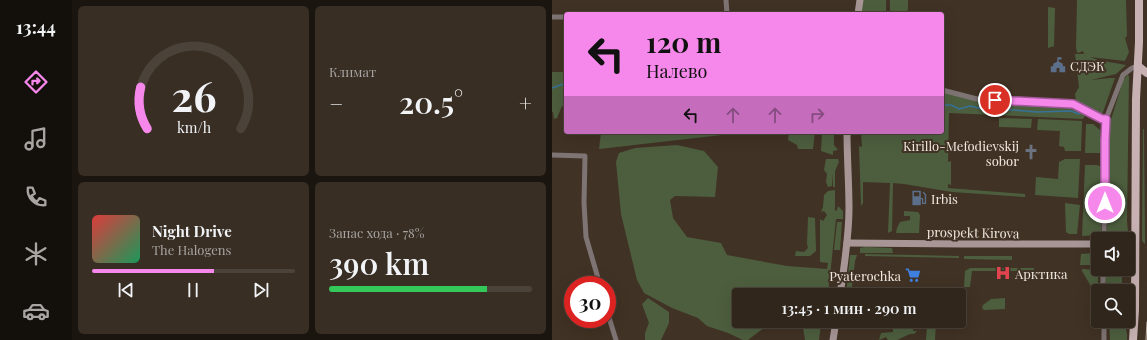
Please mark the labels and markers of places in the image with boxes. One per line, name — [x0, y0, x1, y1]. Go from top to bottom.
public building icon: СДЭК — [1049, 56, 1067, 74]
place label: СДЭК — [1070, 57, 1105, 74]
pin — [978, 83, 1012, 117]
place label: Kirillo-Mefodievskij sobor — [903, 137, 1019, 169]
church icon: Kirillo-Mefodievskij sobor — [1022, 143, 1040, 161]
fuel station icon: Irbis — [910, 189, 928, 207]
place label: Irbis — [931, 190, 958, 207]
hospital icon: Арктика — [994, 264, 1012, 282]
place label: Арктика — [1014, 265, 1068, 282]
supermarket icon: Pyaterochka — [904, 266, 922, 284]
place label: Pyaterochka — [829, 267, 902, 284]

